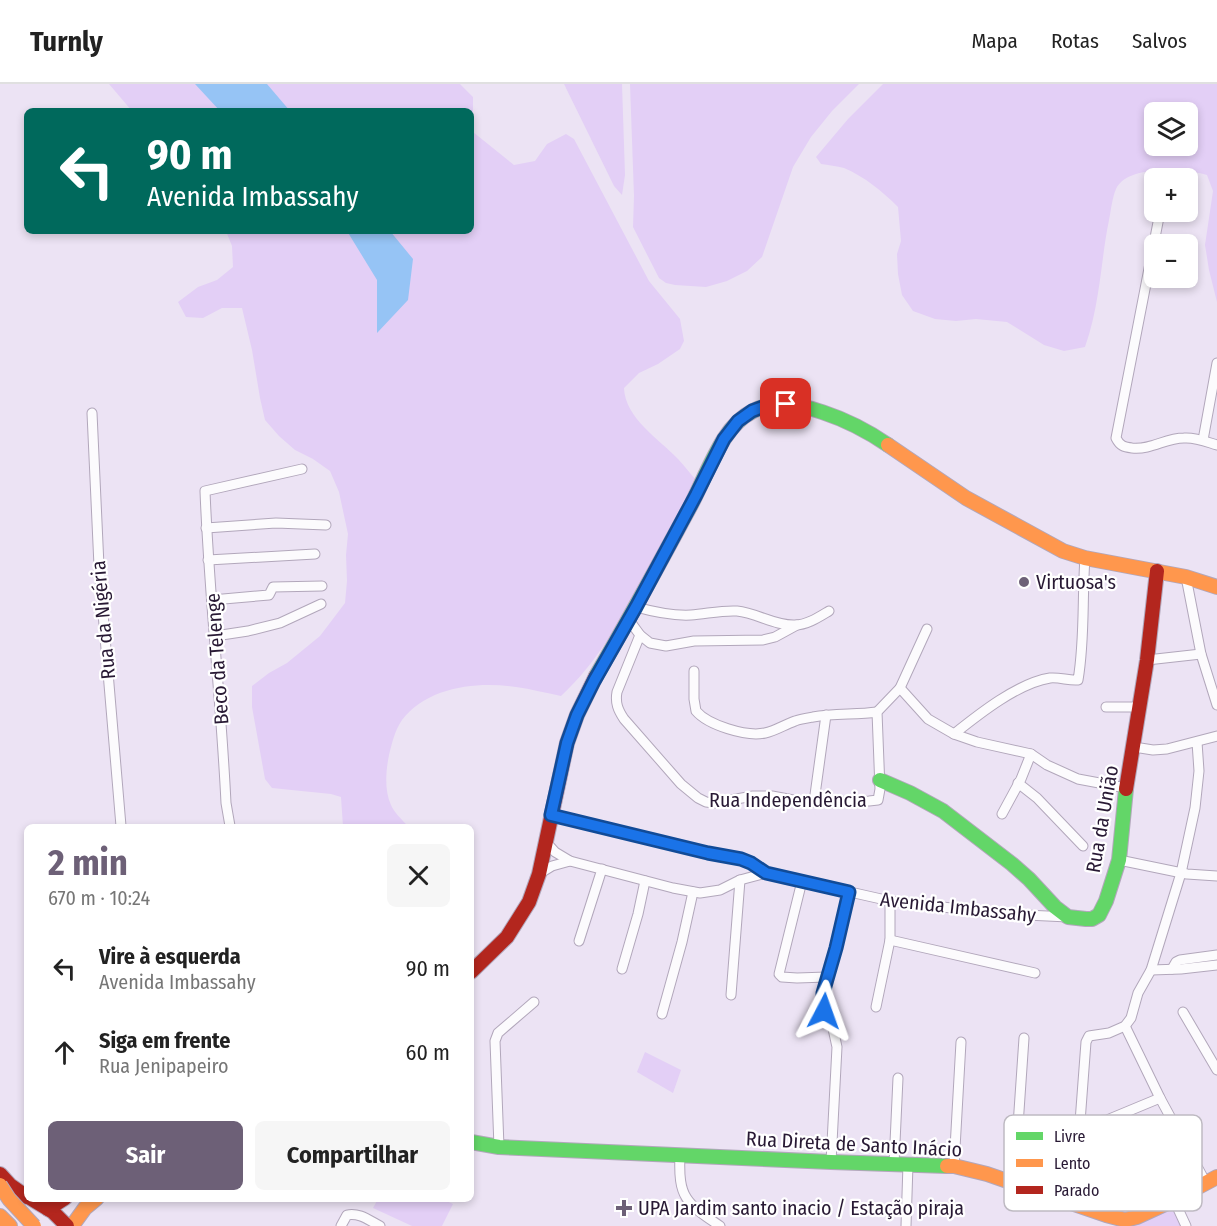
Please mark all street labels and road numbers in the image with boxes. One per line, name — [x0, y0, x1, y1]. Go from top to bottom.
street label: Rua da Nigéria — [86, 560, 120, 680]
street label: Beco da Telenge — [200, 592, 234, 726]
street label: Rua da União — [1081, 763, 1123, 875]
street label: Rua Independência — [709, 788, 867, 812]
street label: Avenida Imbassahy — [879, 887, 1037, 927]
street label: Rua Direta de Santo Inácio — [745, 1126, 963, 1162]

